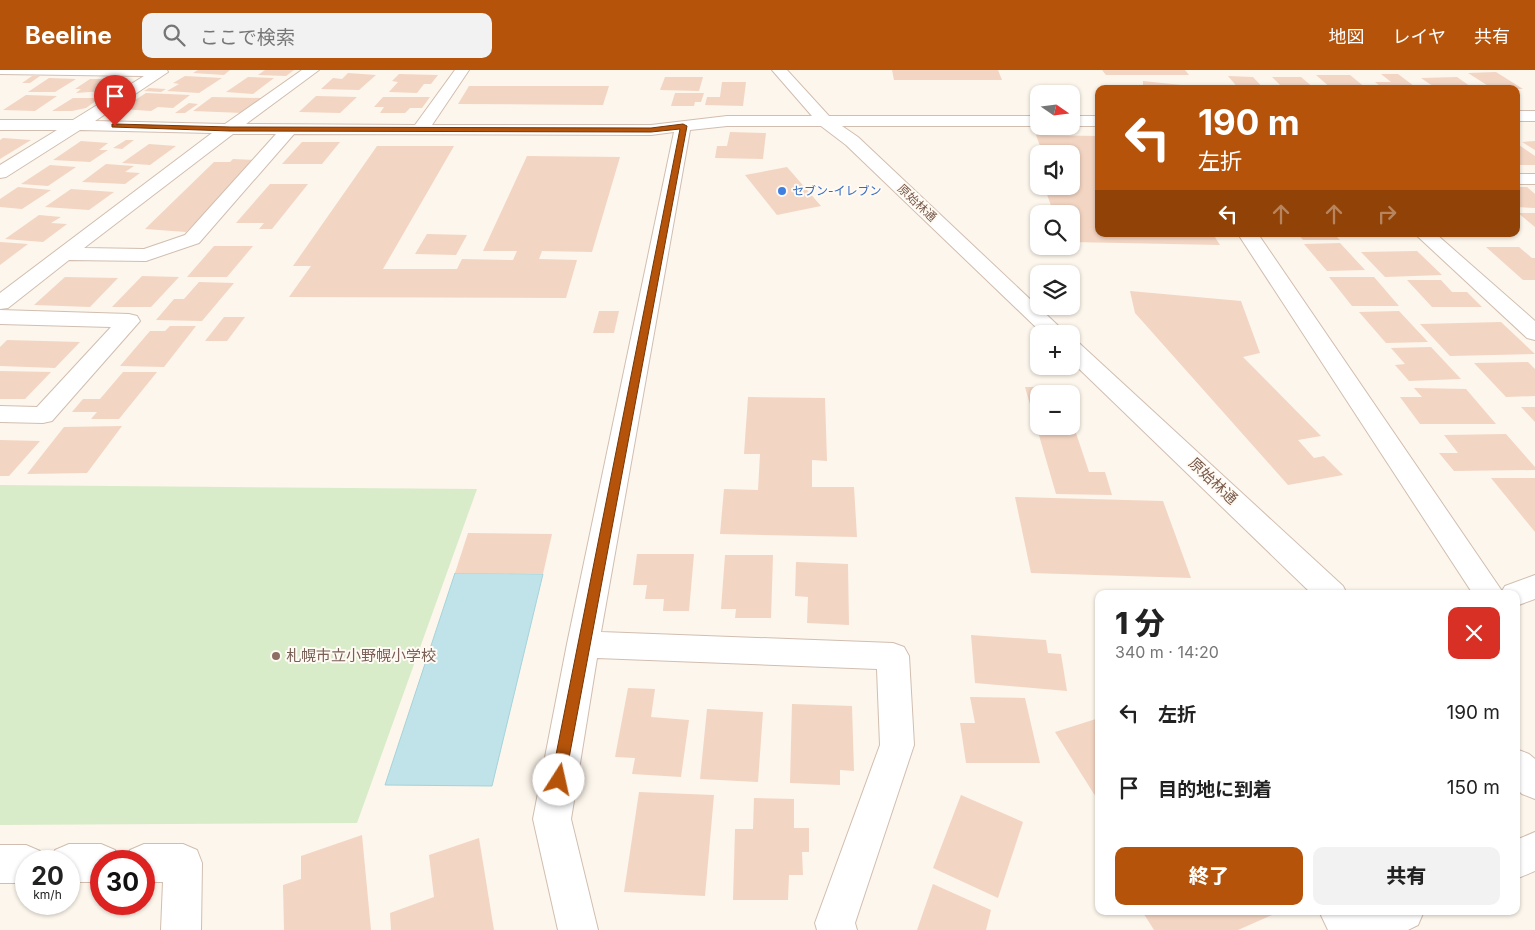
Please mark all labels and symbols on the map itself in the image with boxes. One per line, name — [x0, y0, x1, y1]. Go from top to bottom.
pin — [94, 75, 136, 126]
north arrow — [1030, 85, 1080, 135]
street label: 原始林通 — [895, 181, 940, 224]
place label: セブン-イレブン — [792, 183, 882, 198]
marker: セブン-イレブン — [776, 185, 788, 197]
street label: 原始林通 — [1185, 453, 1242, 508]
place label: 札幌市立小野幌小学校 — [286, 646, 436, 665]
marker: 札幌市立小野幌小学校 — [270, 650, 282, 662]
position arrow — [532, 753, 584, 805]
speed limit sign: 30 — [90, 850, 155, 915]

